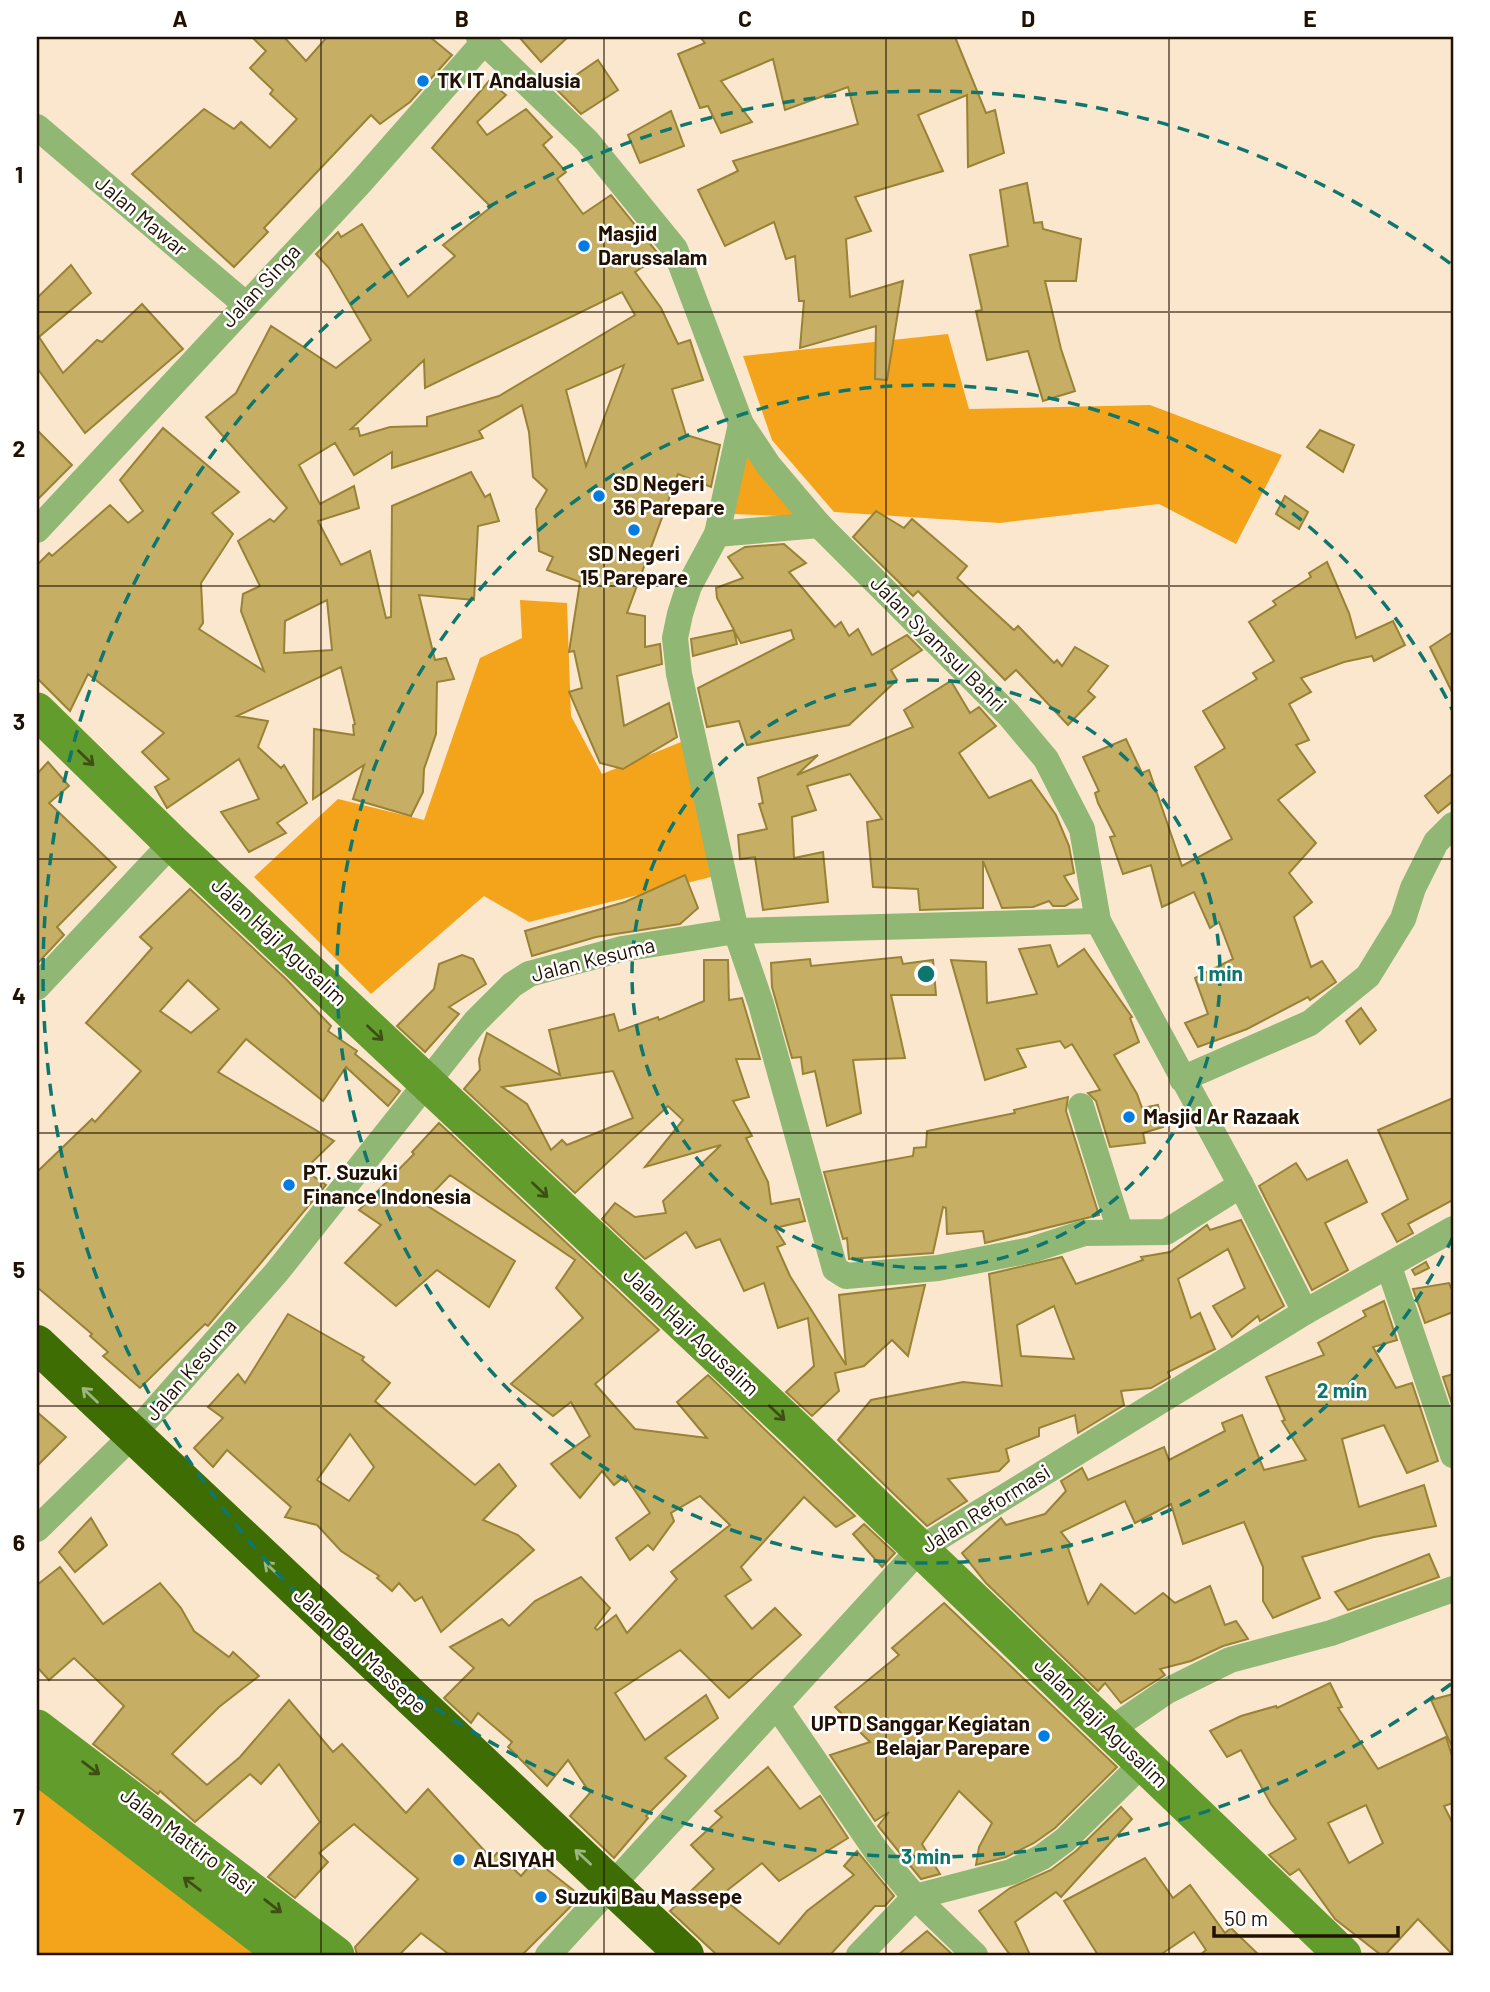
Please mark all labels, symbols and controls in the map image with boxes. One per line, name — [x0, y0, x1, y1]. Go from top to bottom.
text: A — [172, 4, 188, 32]
text: B — [455, 4, 469, 32]
text: C — [738, 4, 752, 32]
text: D — [1021, 4, 1035, 32]
text: E — [1303, 4, 1317, 32]
place label: TK IT Andalusia — [437, 67, 581, 92]
marker: TK IT Andalusia — [415, 73, 431, 89]
text: 1 — [15, 160, 23, 188]
street label: Jalan Mawar — [91, 169, 193, 261]
place label: Masjid Darussalam — [598, 220, 707, 269]
street label: Jalan Singa — [215, 238, 305, 332]
marker: Masjid Darussalam — [576, 238, 592, 254]
text: 2 — [13, 434, 25, 462]
place label: SD Negeri 36 Parepare — [613, 470, 725, 519]
marker: SD Negeri 36 Parepare — [591, 488, 607, 504]
marker: SD Negeri 15 Parepare — [626, 522, 642, 538]
place label: SD Negeri 15 Parepare — [580, 540, 688, 589]
street label: Jalan Syamsul Bahri — [866, 570, 1012, 716]
text: 3 — [13, 707, 25, 735]
one-way arrow — [77, 750, 94, 767]
street label: Jalan Haji Agusalim — [207, 872, 353, 1010]
street label: Jalan Kesuma — [528, 931, 657, 986]
text: 1 min — [1197, 960, 1243, 985]
centre of rings — [914, 962, 938, 986]
text: 4 — [12, 981, 26, 1009]
one-way arrow — [366, 1025, 383, 1042]
place label: Masjid Ar Razaak — [1143, 1103, 1300, 1128]
marker: Masjid Ar Razaak — [1121, 1109, 1137, 1125]
place label: PT. Suzuki Finance Indonesia — [303, 1159, 471, 1208]
marker: PT. Suzuki Finance Indonesia — [281, 1177, 297, 1193]
one-way arrow — [531, 1181, 548, 1198]
text: 5 — [13, 1255, 25, 1283]
street label: Jalan Haji Agusalim — [619, 1262, 765, 1400]
street label: Jalan Kesuma — [139, 1313, 241, 1425]
text: 2 min — [1317, 1377, 1367, 1402]
one-way arrow — [81, 1387, 98, 1404]
one-way arrow — [768, 1404, 785, 1421]
street label: Jalan Reformasi — [916, 1458, 1054, 1557]
text: 6 — [13, 1528, 25, 1556]
one-way arrow — [264, 1560, 281, 1577]
street label: Jalan Bau Massepe — [289, 1582, 433, 1718]
street label: Jalan Haji Agusalim — [1030, 1652, 1174, 1792]
place label: UPTD Sanggar Kegiatan Belajar Parepare — [811, 1710, 1030, 1759]
marker: UPTD Sanggar Kegiatan Belajar Parepare — [1036, 1728, 1052, 1744]
one-way arrow — [82, 1761, 100, 1776]
street label: Jalan Mattiro Tasi — [116, 1781, 260, 1898]
text: 7 — [13, 1802, 25, 1830]
text: 3 min — [901, 1843, 951, 1868]
place label: ALSIYAH — [473, 1846, 555, 1871]
one-way arrow — [575, 1849, 592, 1866]
marker: ALSIYAH — [451, 1852, 467, 1868]
one-way arrow — [183, 1877, 202, 1892]
place label: Suzuki Bau Massepe — [555, 1883, 742, 1908]
marker: Suzuki Bau Massepe — [533, 1889, 549, 1905]
scale bar — [1214, 1894, 1397, 1938]
one-way arrow — [263, 1898, 282, 1913]
text: 50 m — [1224, 1905, 1268, 1930]

